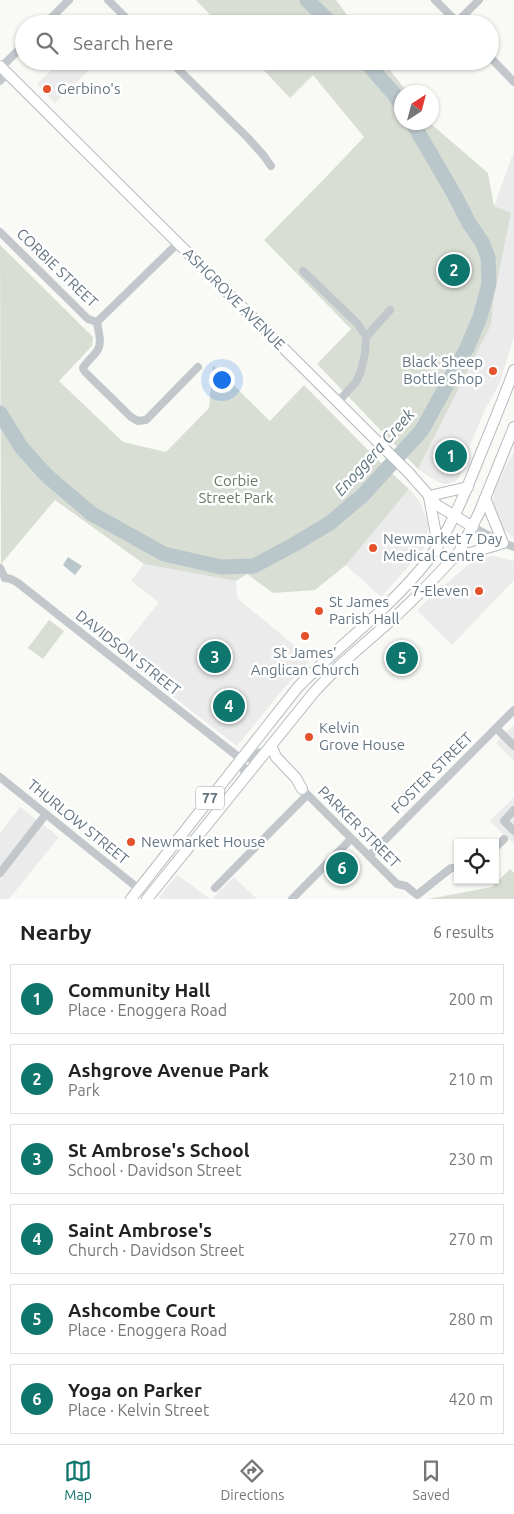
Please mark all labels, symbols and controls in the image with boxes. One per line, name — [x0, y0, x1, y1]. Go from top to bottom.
search box — [15, 15, 499, 70]
icon: search — [33, 29, 61, 57]
text: Search here — [73, 32, 173, 54]
place label: Gerbino's — [57, 80, 120, 97]
marker: Gerbino's — [41, 83, 53, 95]
north arrow — [394, 85, 439, 130]
street label: CORBIE STREET — [13, 225, 102, 311]
street label: ASHGROVE AVENUE — [180, 244, 289, 353]
pin: 2 — [438, 251, 470, 289]
place label: Black Sheep Bottle Shop — [402, 353, 483, 387]
marker: Black Sheep Bottle Shop — [487, 365, 499, 377]
your location — [209, 367, 235, 393]
water label: Enoggera Creek — [330, 404, 418, 499]
pin: 1 — [435, 437, 467, 475]
park label: Corbie Street Park — [198, 472, 274, 506]
place label: Newmarket 7 Day Medical Centre — [383, 530, 502, 564]
marker: Newmarket 7 Day Medical Centre — [367, 542, 379, 554]
place label: 7-Eleven — [411, 582, 469, 599]
marker: 7-Eleven — [473, 585, 485, 597]
place label: St James Parish Hall — [329, 593, 399, 627]
marker: St James Parish Hall — [313, 605, 325, 617]
street label: DAVIDSON STREET — [73, 607, 184, 699]
marker: St James' Anglican Church — [299, 630, 311, 642]
pin: 3 — [199, 638, 231, 676]
pin: 5 — [386, 639, 418, 677]
place label: St James' Anglican Church — [251, 644, 359, 678]
pin: 4 — [213, 687, 245, 725]
place label: Kelvin Grove House — [319, 719, 405, 753]
street label: FOSTER STREET — [388, 728, 476, 817]
marker: Kelvin Grove House — [303, 731, 315, 743]
street label: THURLOW STREET — [24, 776, 133, 868]
street label: PARKER STREET — [315, 782, 404, 871]
road number: 77 — [196, 786, 224, 810]
place label: Newmarket House — [141, 833, 266, 850]
marker: Newmarket House — [125, 836, 137, 848]
map controls — [454, 839, 499, 884]
button: locate — [454, 839, 499, 884]
pin: 6 — [326, 849, 358, 887]
text: Nearby — [20, 920, 91, 944]
text: 6 results — [433, 923, 494, 941]
text: Community Hall — [68, 979, 210, 1001]
text: 1 — [32, 990, 42, 1008]
text: 200 m — [448, 990, 493, 1008]
text: Place · Enoggera Road — [68, 1001, 227, 1019]
text: Ashgrove Avenue Park — [68, 1059, 269, 1081]
text: 2 — [32, 1070, 42, 1088]
text: 210 m — [448, 1070, 493, 1088]
text: Park — [68, 1081, 100, 1099]
text: St Ambrose's School — [68, 1139, 250, 1161]
text: 3 — [32, 1150, 42, 1168]
text: 230 m — [448, 1150, 493, 1168]
text: School · Davidson Street — [68, 1161, 241, 1179]
text: Saint Ambrose's — [68, 1219, 212, 1241]
text: 4 — [32, 1230, 42, 1248]
text: 270 m — [448, 1230, 493, 1248]
text: Church · Davidson Street — [68, 1241, 244, 1259]
text: Ashcombe Court — [68, 1299, 216, 1321]
text: 5 — [32, 1310, 42, 1328]
text: 280 m — [448, 1310, 493, 1328]
text: Place · Enoggera Road — [68, 1321, 227, 1339]
text: Yoga on Parker — [68, 1379, 202, 1401]
text: 6 — [32, 1390, 42, 1408]
text: 420 m — [448, 1390, 493, 1408]
text: Place · Kelvin Street — [68, 1401, 209, 1419]
tab: Map — [64, 1457, 92, 1503]
tab: Directions — [220, 1457, 284, 1503]
tab: Saved — [413, 1457, 450, 1503]

